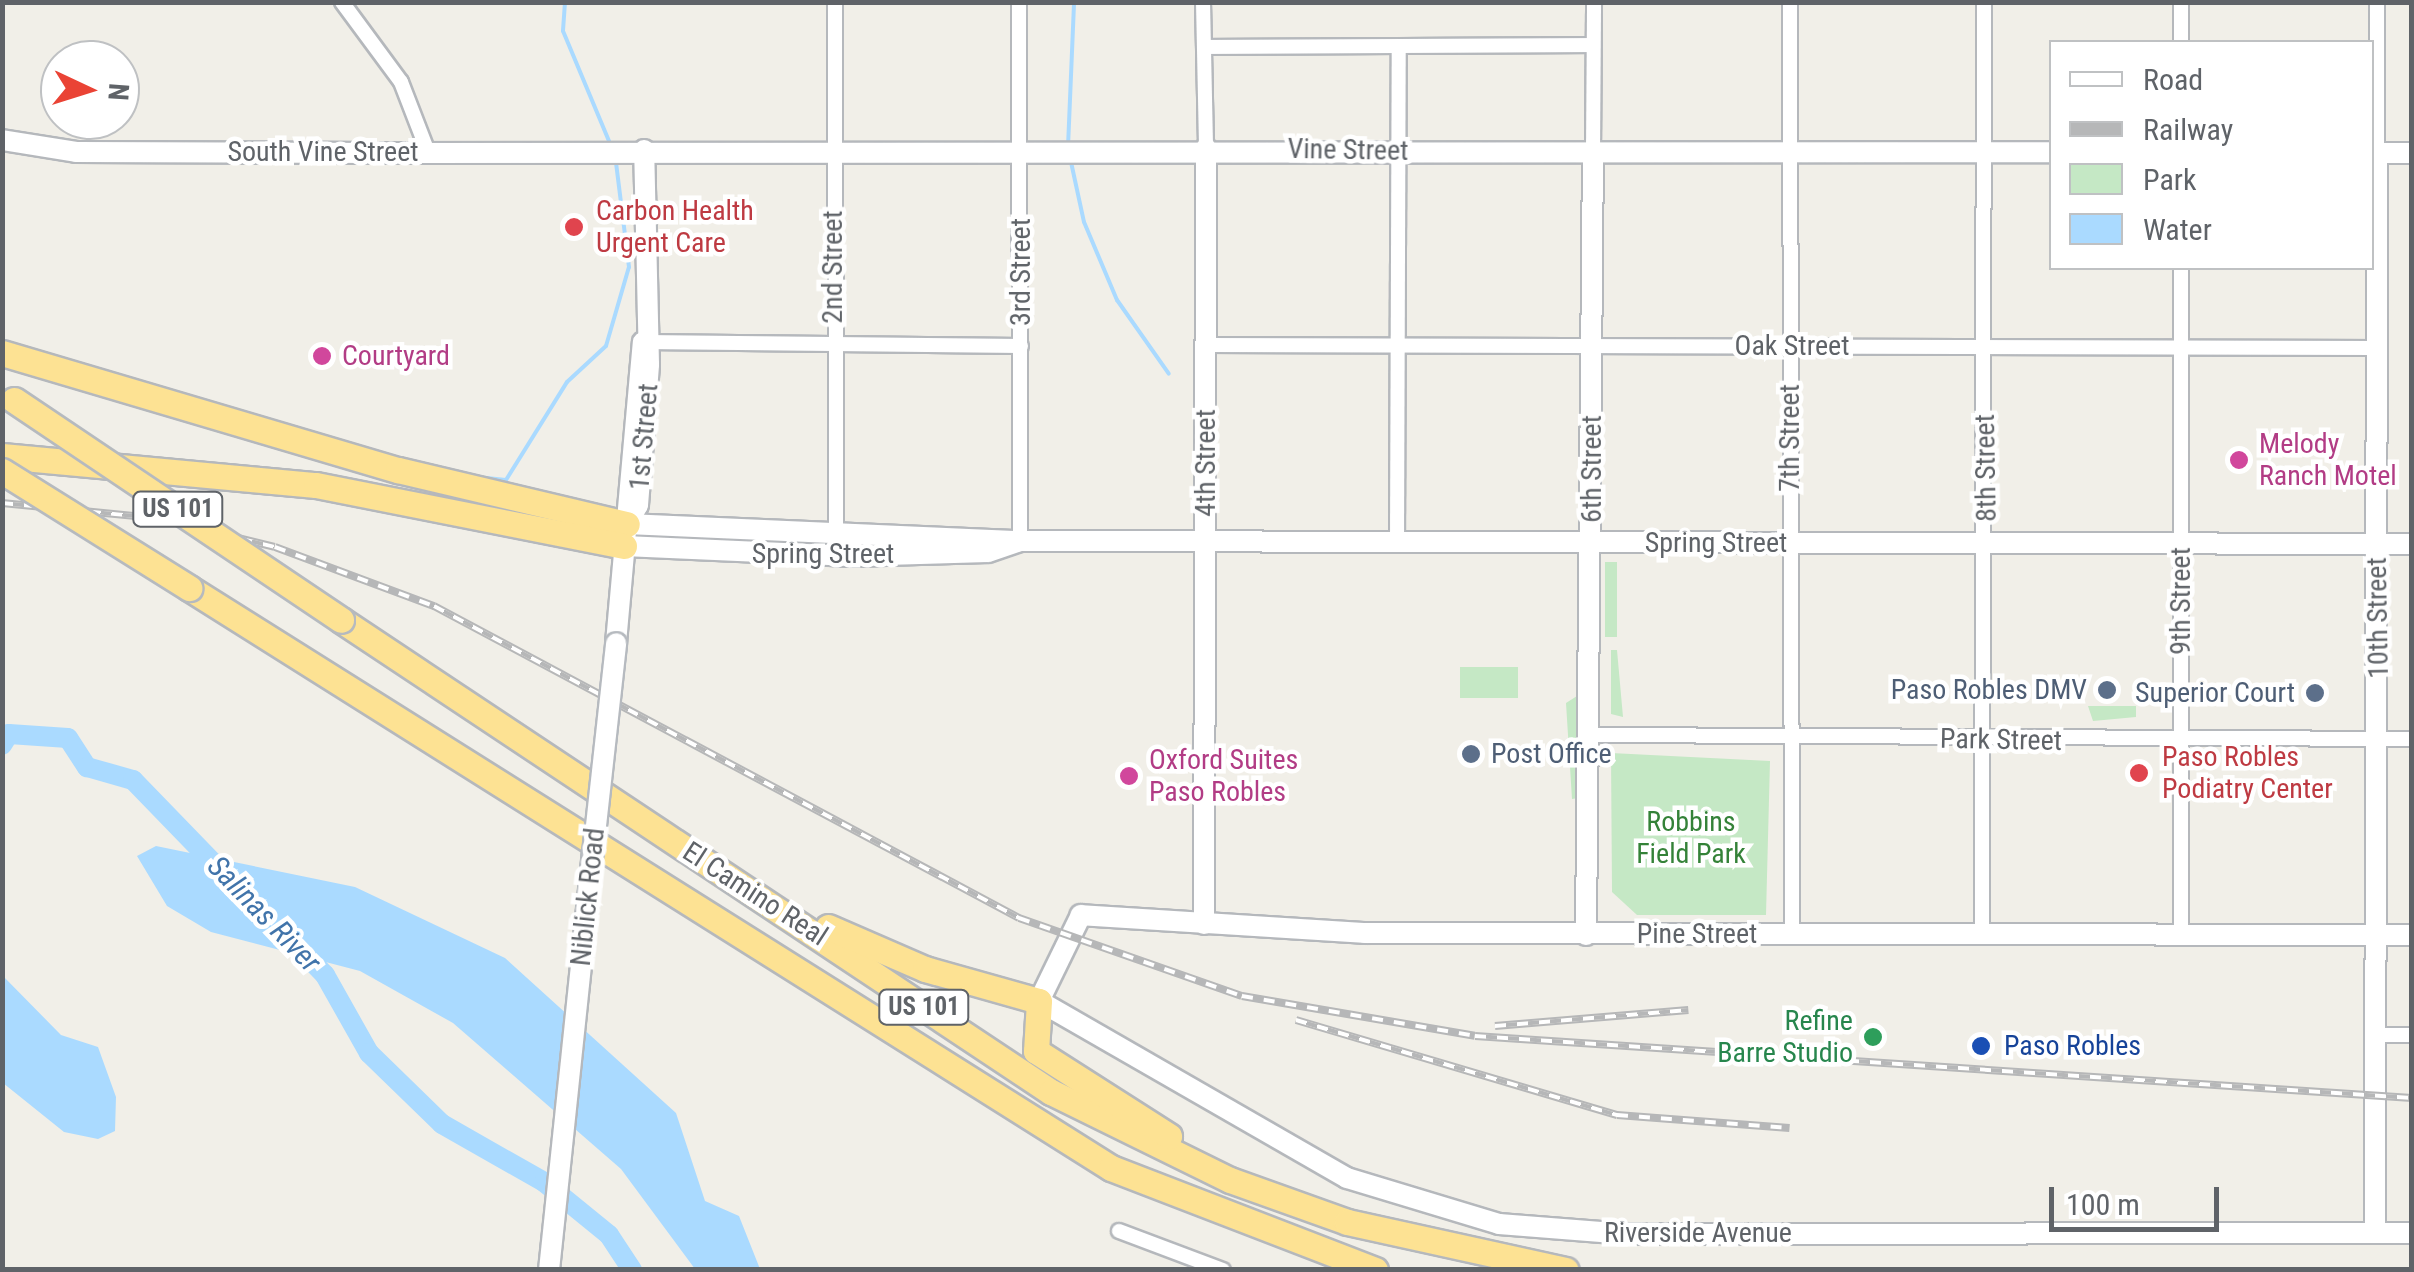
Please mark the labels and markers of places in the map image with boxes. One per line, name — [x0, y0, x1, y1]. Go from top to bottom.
place label: Carbon Health Urgent Care — [596, 194, 754, 260]
marker: Carbon Health Urgent Care — [561, 214, 587, 240]
place label: Courtyard — [342, 339, 450, 373]
marker: Courtyard — [311, 345, 333, 367]
place label: Melody Ranch Motel — [2259, 427, 2397, 493]
marker: Melody Ranch Motel — [2228, 449, 2250, 471]
place label: Paso Robles DMV — [1891, 673, 2087, 707]
place label: Superior Court — [2135, 676, 2295, 710]
marker: Paso Robles DMV — [2096, 679, 2118, 701]
marker: Superior Court — [2304, 682, 2326, 704]
place label: Post Office — [1491, 737, 1612, 771]
place label: Paso Robles Podiatry Center — [2162, 740, 2333, 806]
place label: Oxford Suites Paso Robles — [1149, 743, 1298, 809]
marker: Post Office — [1460, 743, 1482, 765]
marker: Paso Robles Podiatry Center — [2126, 760, 2152, 786]
marker: Oxford Suites Paso Robles — [1118, 765, 1140, 787]
place label: Refine Barre Studio — [1717, 1004, 1853, 1070]
marker: Refine Barre Studio — [1862, 1026, 1884, 1048]
place label: Paso Robles — [2004, 1029, 2141, 1063]
marker: Paso Robles — [1968, 1033, 1994, 1059]

